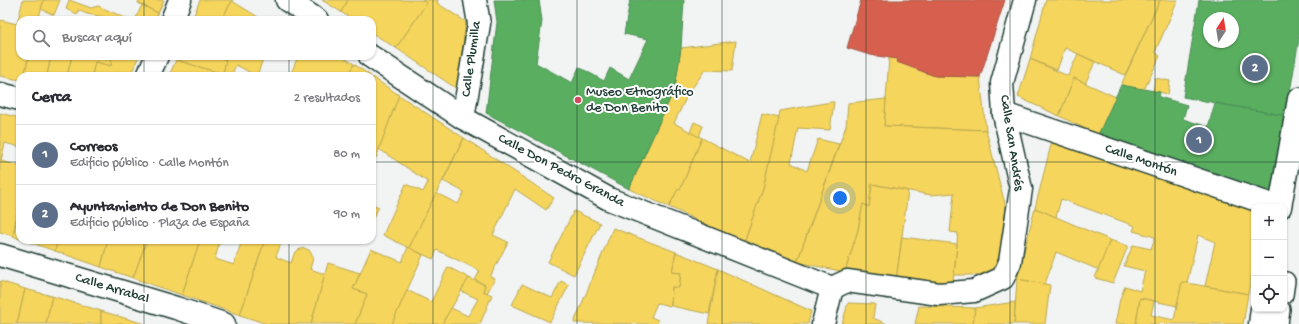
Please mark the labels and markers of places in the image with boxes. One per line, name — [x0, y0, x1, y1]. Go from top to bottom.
pin: 2 — [1242, 53, 1268, 83]
place label: Museo Etnográfico de Don Benito — [586, 84, 694, 117]
marker: Museo Etnográfico de Don Benito — [573, 95, 583, 105]
pin: 1 — [1186, 125, 1212, 155]

